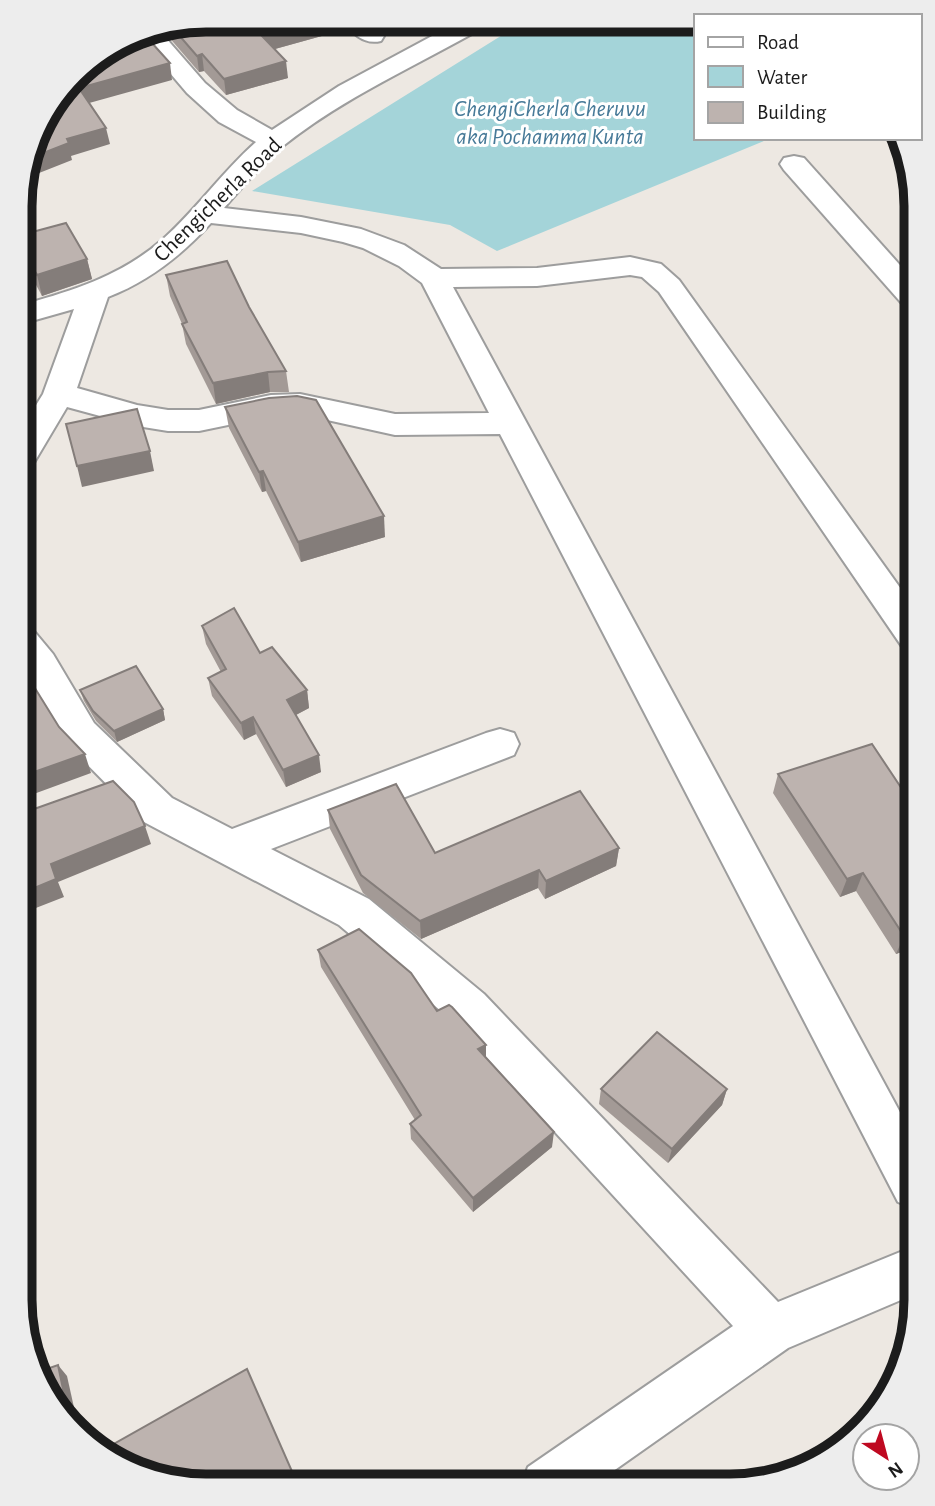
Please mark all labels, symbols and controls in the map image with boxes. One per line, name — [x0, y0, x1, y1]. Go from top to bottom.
legend — [694, 14, 921, 140]
text: Road — [757, 32, 799, 53]
text: Water — [757, 67, 807, 88]
water label: ChengiCherla Cheruvu aka Pochamma Kunta — [454, 97, 646, 149]
text: Building — [757, 102, 827, 123]
street label: Chengicherla Road — [150, 133, 286, 267]
north arrow — [851, 1422, 921, 1492]
text: N — [884, 1458, 906, 1481]

